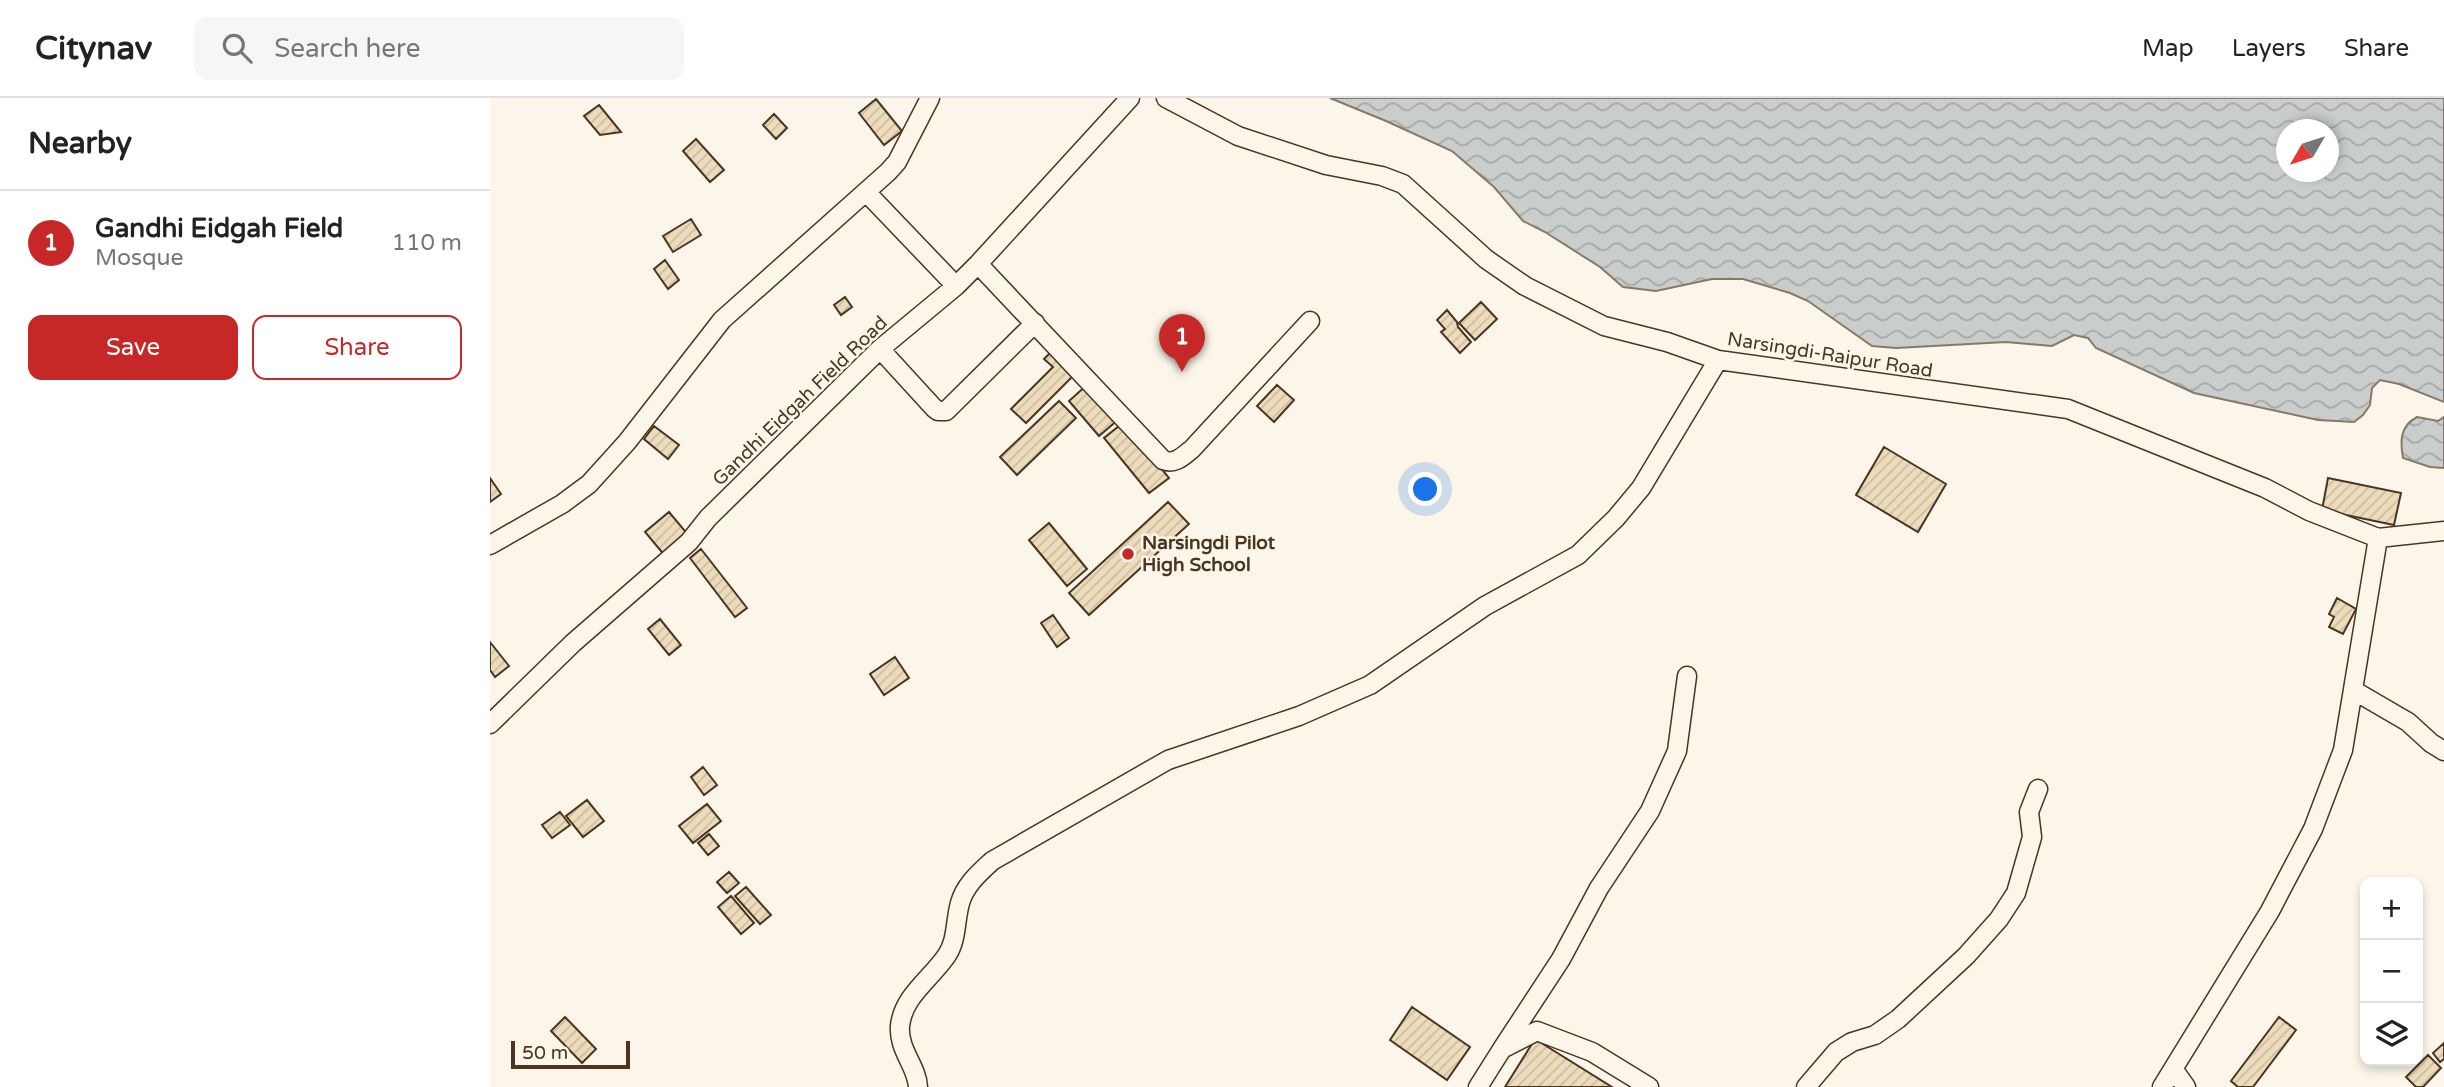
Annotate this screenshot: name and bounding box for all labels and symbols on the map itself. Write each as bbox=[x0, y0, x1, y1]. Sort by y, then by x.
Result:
north arrow bbox=[2276, 119, 2339, 182]
street label: Gandhi Eidgah Field Road bbox=[708, 312, 892, 490]
pin: 1 bbox=[1159, 314, 1205, 372]
street label: Narsingdi-Raipur Road bbox=[1726, 328, 1934, 382]
your location bbox=[1408, 472, 1442, 506]
place label: Narsingdi Pilot High School bbox=[1142, 532, 1276, 577]
marker: Narsingdi Pilot High School bbox=[1120, 546, 1136, 562]
scale bar bbox=[511, 1038, 630, 1070]

